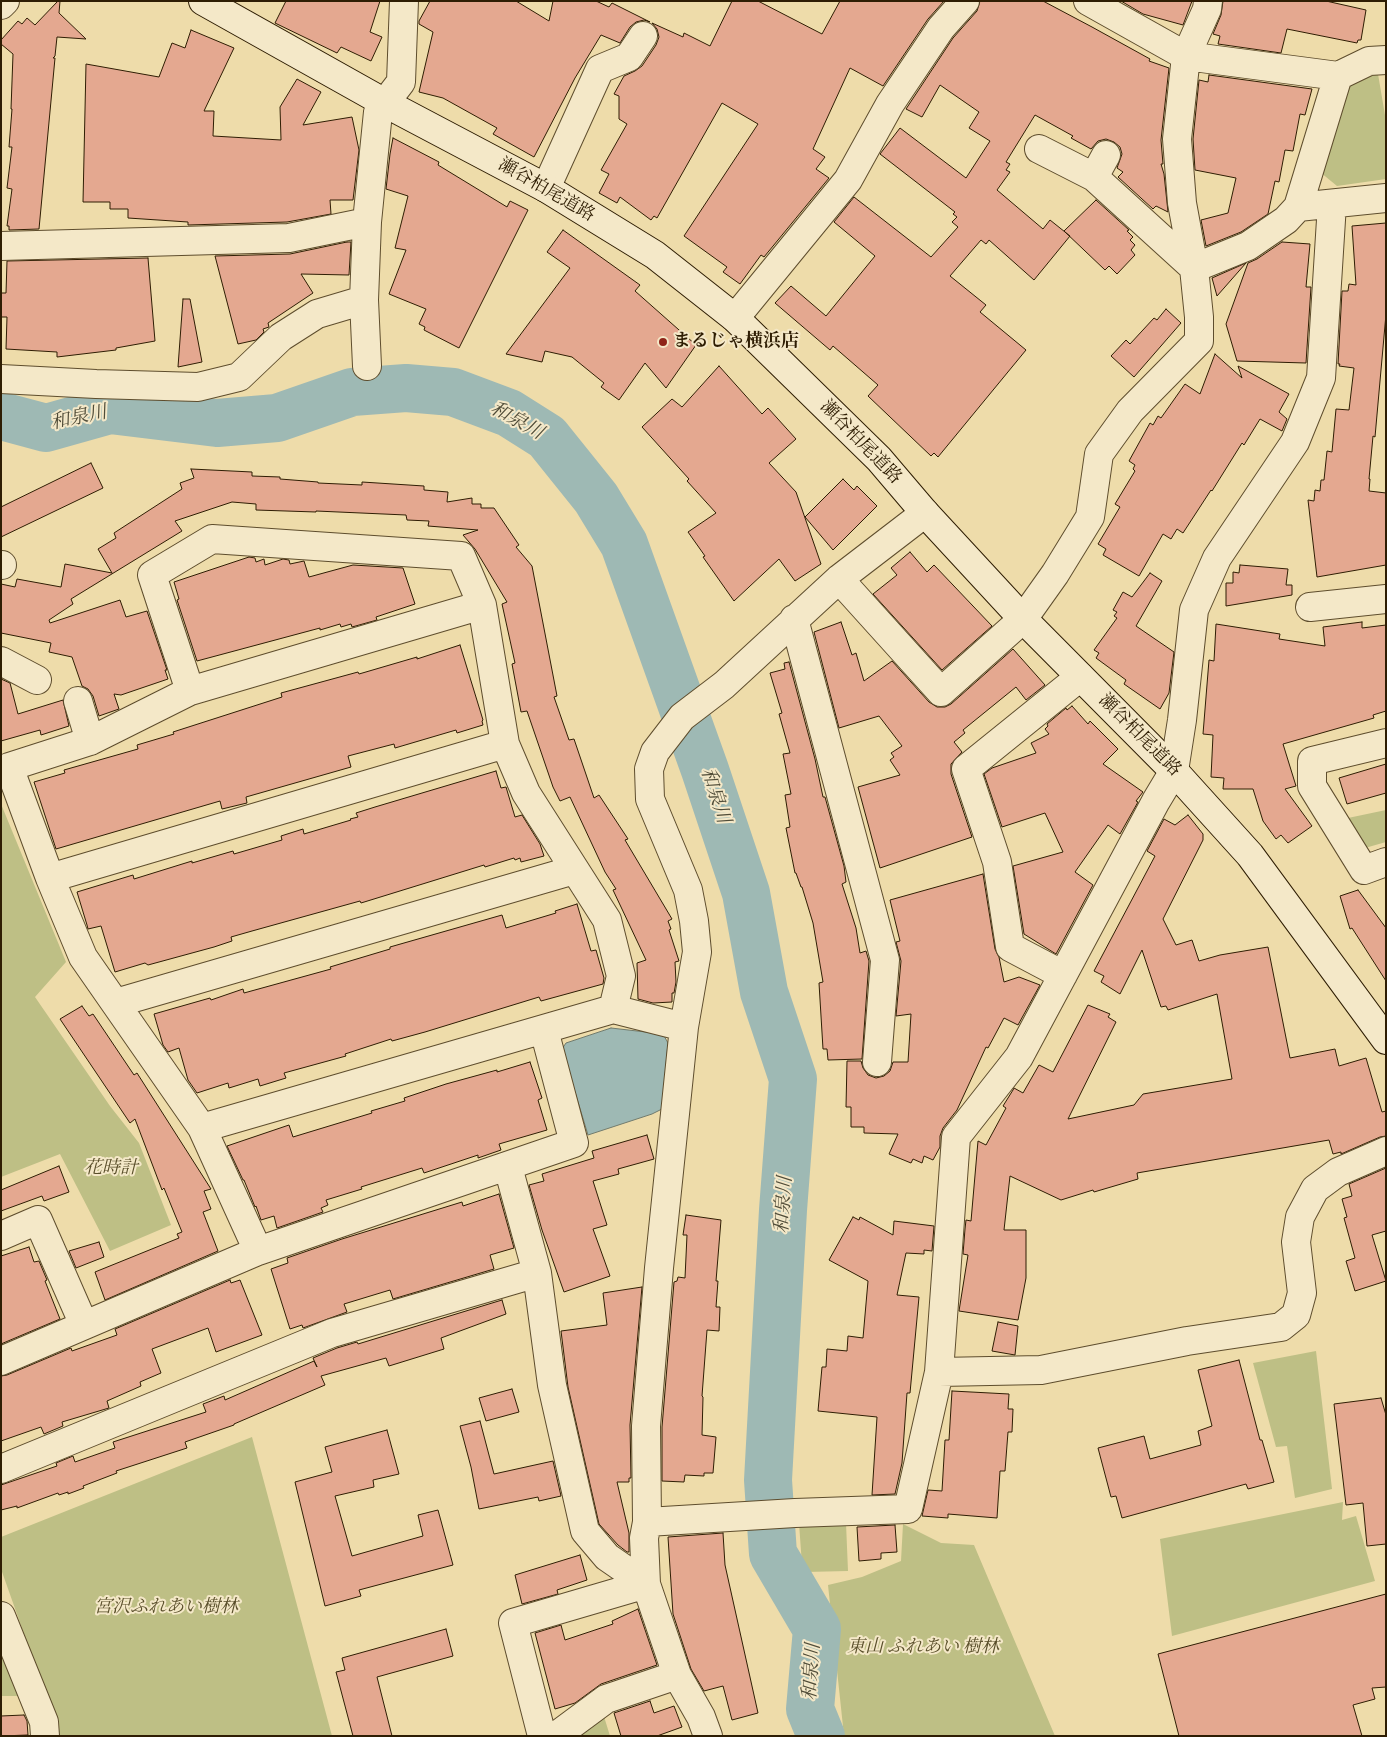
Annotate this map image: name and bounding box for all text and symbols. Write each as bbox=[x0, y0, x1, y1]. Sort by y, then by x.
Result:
street label: 瀬谷柏尾道路 bbox=[494, 155, 598, 227]
place label: まるじゃ横浜店 bbox=[673, 331, 799, 353]
marker: まるじゃ横浜店 bbox=[657, 336, 669, 348]
street label: 瀬谷柏尾道路 bbox=[815, 397, 905, 489]
water label: 和泉川 bbox=[486, 398, 546, 446]
water label: 和泉川 bbox=[49, 402, 109, 436]
street label: 瀬谷柏尾道路 bbox=[1093, 690, 1185, 782]
water label: 和泉川 bbox=[694, 765, 734, 827]
park label: 花時計 bbox=[84, 1158, 138, 1180]
water label: 和泉川 bbox=[772, 1176, 798, 1234]
park label: 宮沢ふれあい樹林 bbox=[94, 1597, 238, 1619]
park label: 東山 ふれあい 樹林 bbox=[847, 1637, 999, 1659]
water label: 和泉川 bbox=[800, 1643, 826, 1701]

